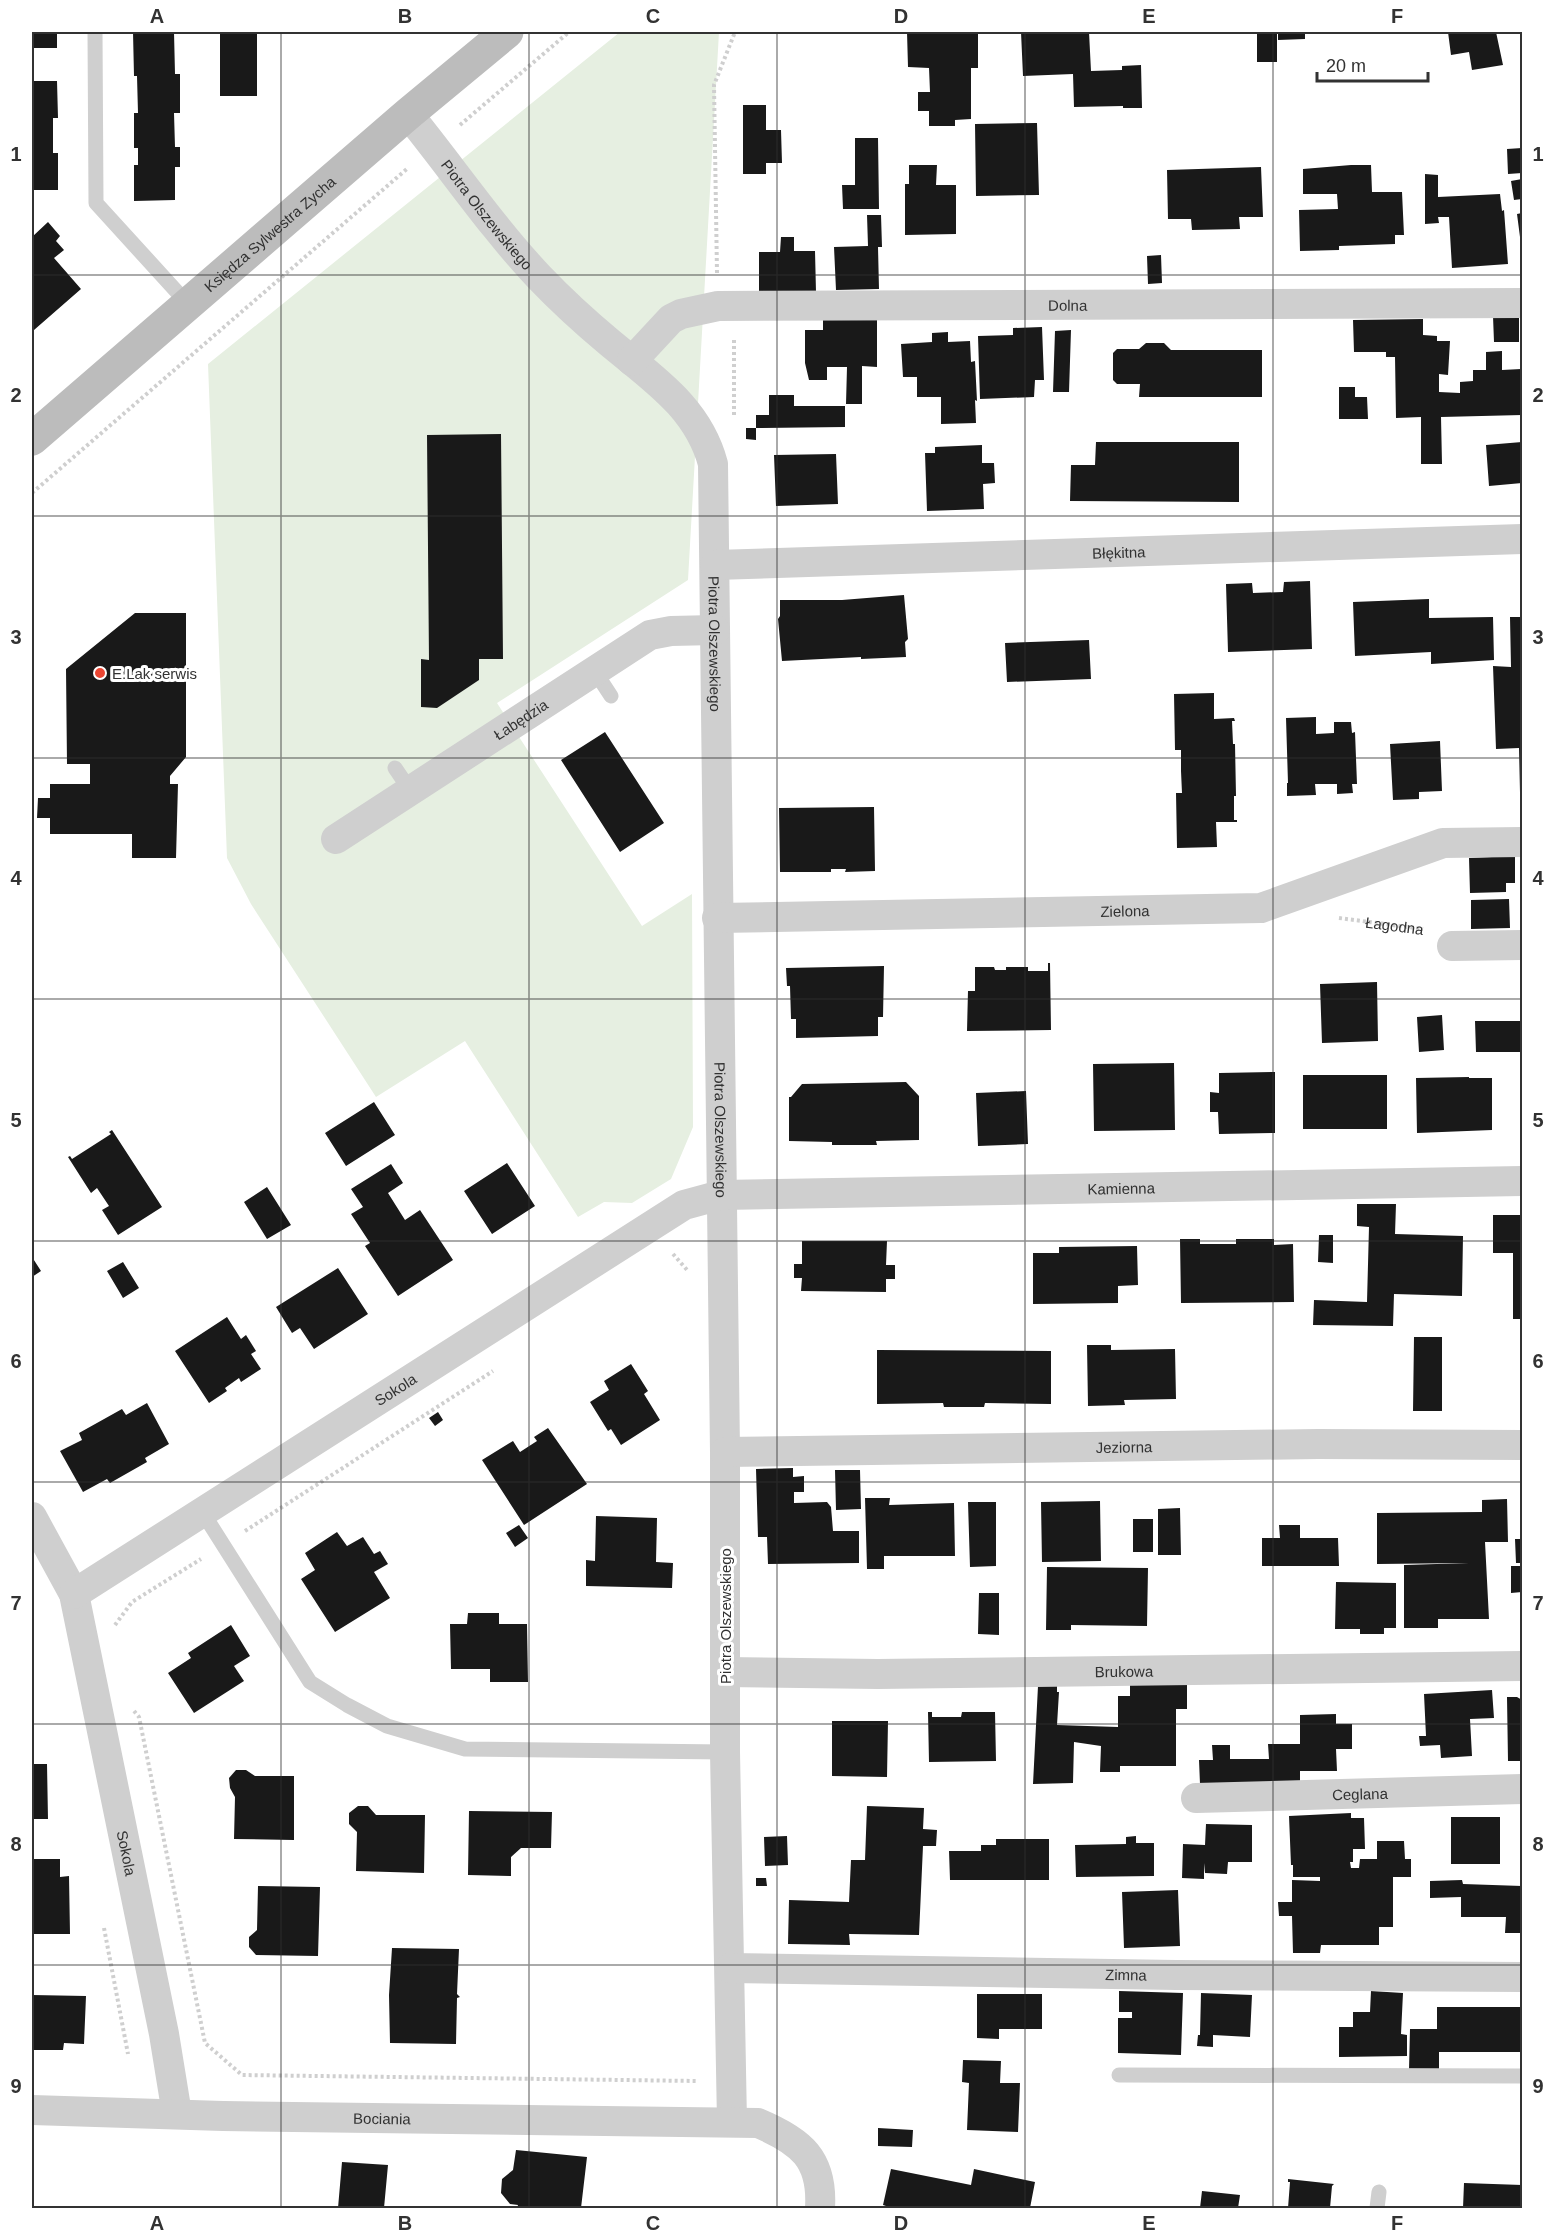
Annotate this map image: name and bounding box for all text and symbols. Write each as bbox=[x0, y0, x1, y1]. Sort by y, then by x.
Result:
text: A bbox=[150, 5, 164, 27]
text: B bbox=[398, 5, 412, 27]
text: C bbox=[646, 5, 660, 27]
text: D bbox=[894, 5, 908, 27]
text: E bbox=[1142, 5, 1156, 27]
text: F bbox=[1391, 5, 1403, 27]
scale bar bbox=[1317, 45, 1428, 83]
text: 20 m bbox=[1326, 56, 1366, 76]
text: 1 bbox=[10, 143, 22, 165]
text: 1 bbox=[1532, 143, 1544, 165]
street label: Piotra Olszewskiego bbox=[438, 156, 536, 273]
street label: Księdza Sylwestra Zycha bbox=[201, 172, 339, 295]
street label: Dolna bbox=[1048, 296, 1088, 313]
text: 2 bbox=[10, 384, 22, 406]
text: 2 bbox=[1532, 384, 1544, 406]
street label: Błękitna bbox=[1092, 543, 1146, 561]
street label: Piotra Olszewskiego bbox=[706, 576, 725, 712]
text: 3 bbox=[10, 626, 22, 648]
text: 3 bbox=[1532, 626, 1544, 648]
place label: E.Lak serwis bbox=[112, 665, 197, 682]
marker: E.Lak serwis bbox=[93, 666, 107, 680]
street label: Łabędzia bbox=[490, 695, 551, 743]
text: 4 bbox=[10, 867, 22, 889]
text: 4 bbox=[1532, 867, 1544, 889]
street label: Zielona bbox=[1100, 902, 1150, 919]
street label: Łagodna bbox=[1364, 913, 1425, 938]
street label: Piotra Olszewskiego bbox=[712, 1062, 730, 1198]
text: 5 bbox=[10, 1109, 22, 1131]
text: 5 bbox=[1532, 1109, 1544, 1131]
street label: Kamienna bbox=[1087, 1179, 1156, 1197]
text: 6 bbox=[10, 1350, 22, 1372]
text: 6 bbox=[1532, 1350, 1544, 1372]
street label: Sokola bbox=[371, 1369, 420, 1409]
street label: Jeziorna bbox=[1095, 1438, 1153, 1455]
street label: Piotra Olszewskiego bbox=[717, 1548, 734, 1684]
text: 7 bbox=[10, 1592, 22, 1614]
text: 7 bbox=[1532, 1592, 1544, 1614]
street label: Brukowa bbox=[1095, 1662, 1154, 1680]
street label: Ceglana bbox=[1332, 1784, 1389, 1803]
street label: Sokola bbox=[114, 1829, 140, 1878]
text: 8 bbox=[10, 1833, 22, 1855]
text: 8 bbox=[1532, 1833, 1544, 1855]
street label: Zimna bbox=[1105, 1965, 1148, 1983]
text: 9 bbox=[10, 2075, 22, 2097]
text: 9 bbox=[1532, 2075, 1544, 2097]
street label: Bociania bbox=[353, 2109, 411, 2127]
text: A bbox=[150, 2212, 164, 2234]
text: B bbox=[398, 2212, 412, 2234]
text: C bbox=[646, 2212, 660, 2234]
text: D bbox=[894, 2212, 908, 2234]
text: E bbox=[1142, 2212, 1156, 2234]
text: F bbox=[1391, 2212, 1403, 2234]

